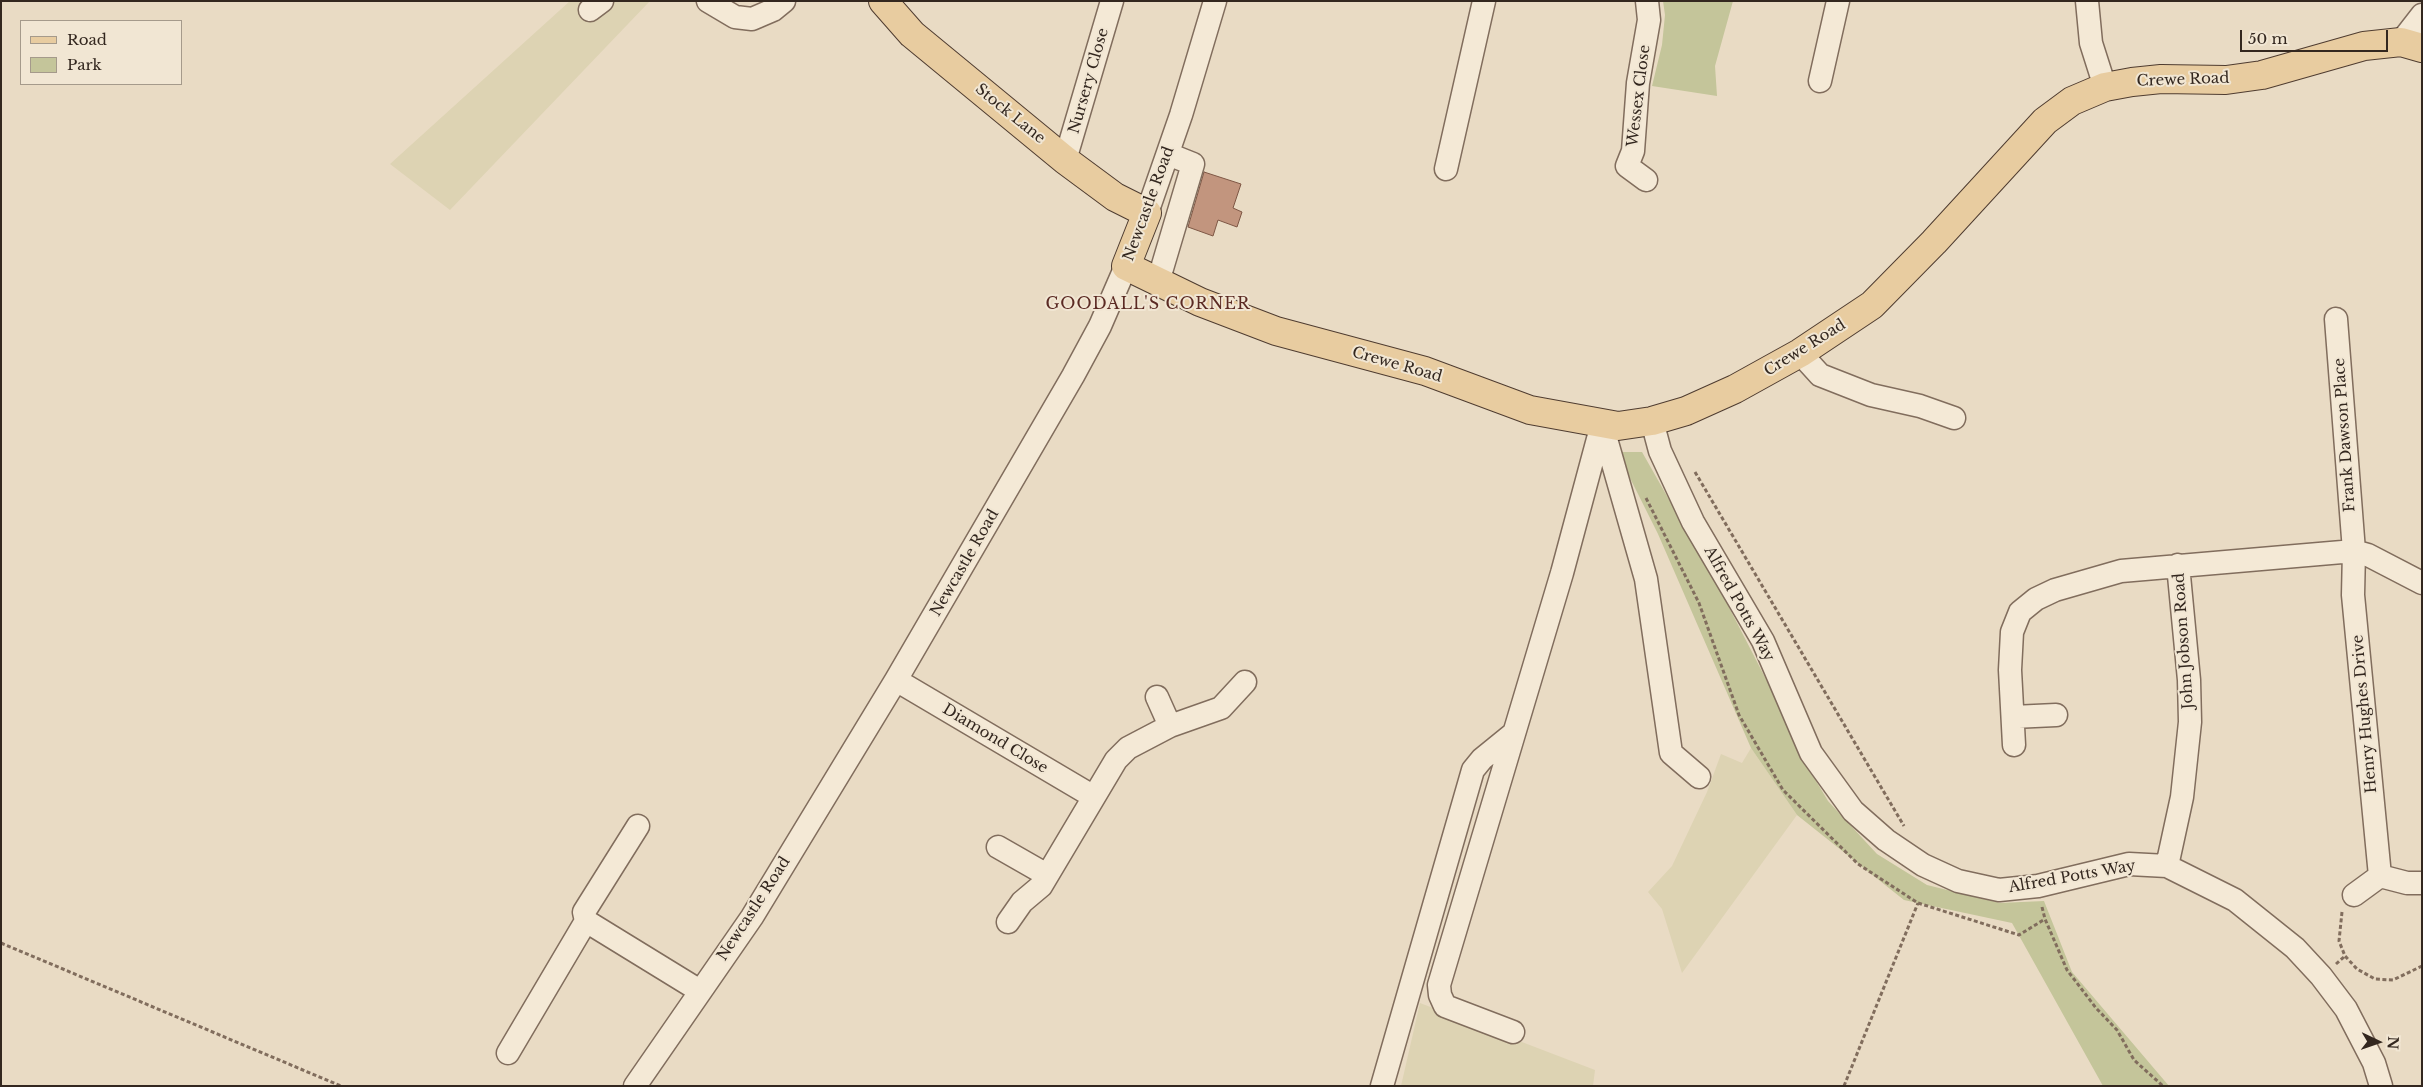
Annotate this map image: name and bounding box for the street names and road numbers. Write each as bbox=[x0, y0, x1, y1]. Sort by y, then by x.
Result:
street label: Nursery Close bbox=[1065, 26, 1113, 136]
street label: Wessex Close bbox=[1624, 44, 1654, 148]
street label: Crewe Road bbox=[2136, 69, 2230, 91]
street label: Stock Lane bbox=[971, 80, 1049, 148]
street label: Newcastle Road bbox=[1120, 144, 1178, 264]
street label: Crewe Road bbox=[1761, 316, 1849, 380]
street label: Crewe Road bbox=[1350, 344, 1444, 386]
street label: Frank Dawson Place bbox=[2331, 357, 2359, 513]
street label: Newcastle Road bbox=[927, 506, 1003, 620]
street label: Alfred Potts Way bbox=[1700, 543, 1778, 665]
street label: John Jobson Road bbox=[2170, 572, 2198, 710]
street label: Henry Hughes Drive bbox=[2349, 634, 2381, 794]
street label: Diamond Close bbox=[939, 701, 1051, 777]
street label: Newcastle Road bbox=[714, 854, 794, 964]
street label: Alfred Potts Way bbox=[2007, 857, 2137, 897]

